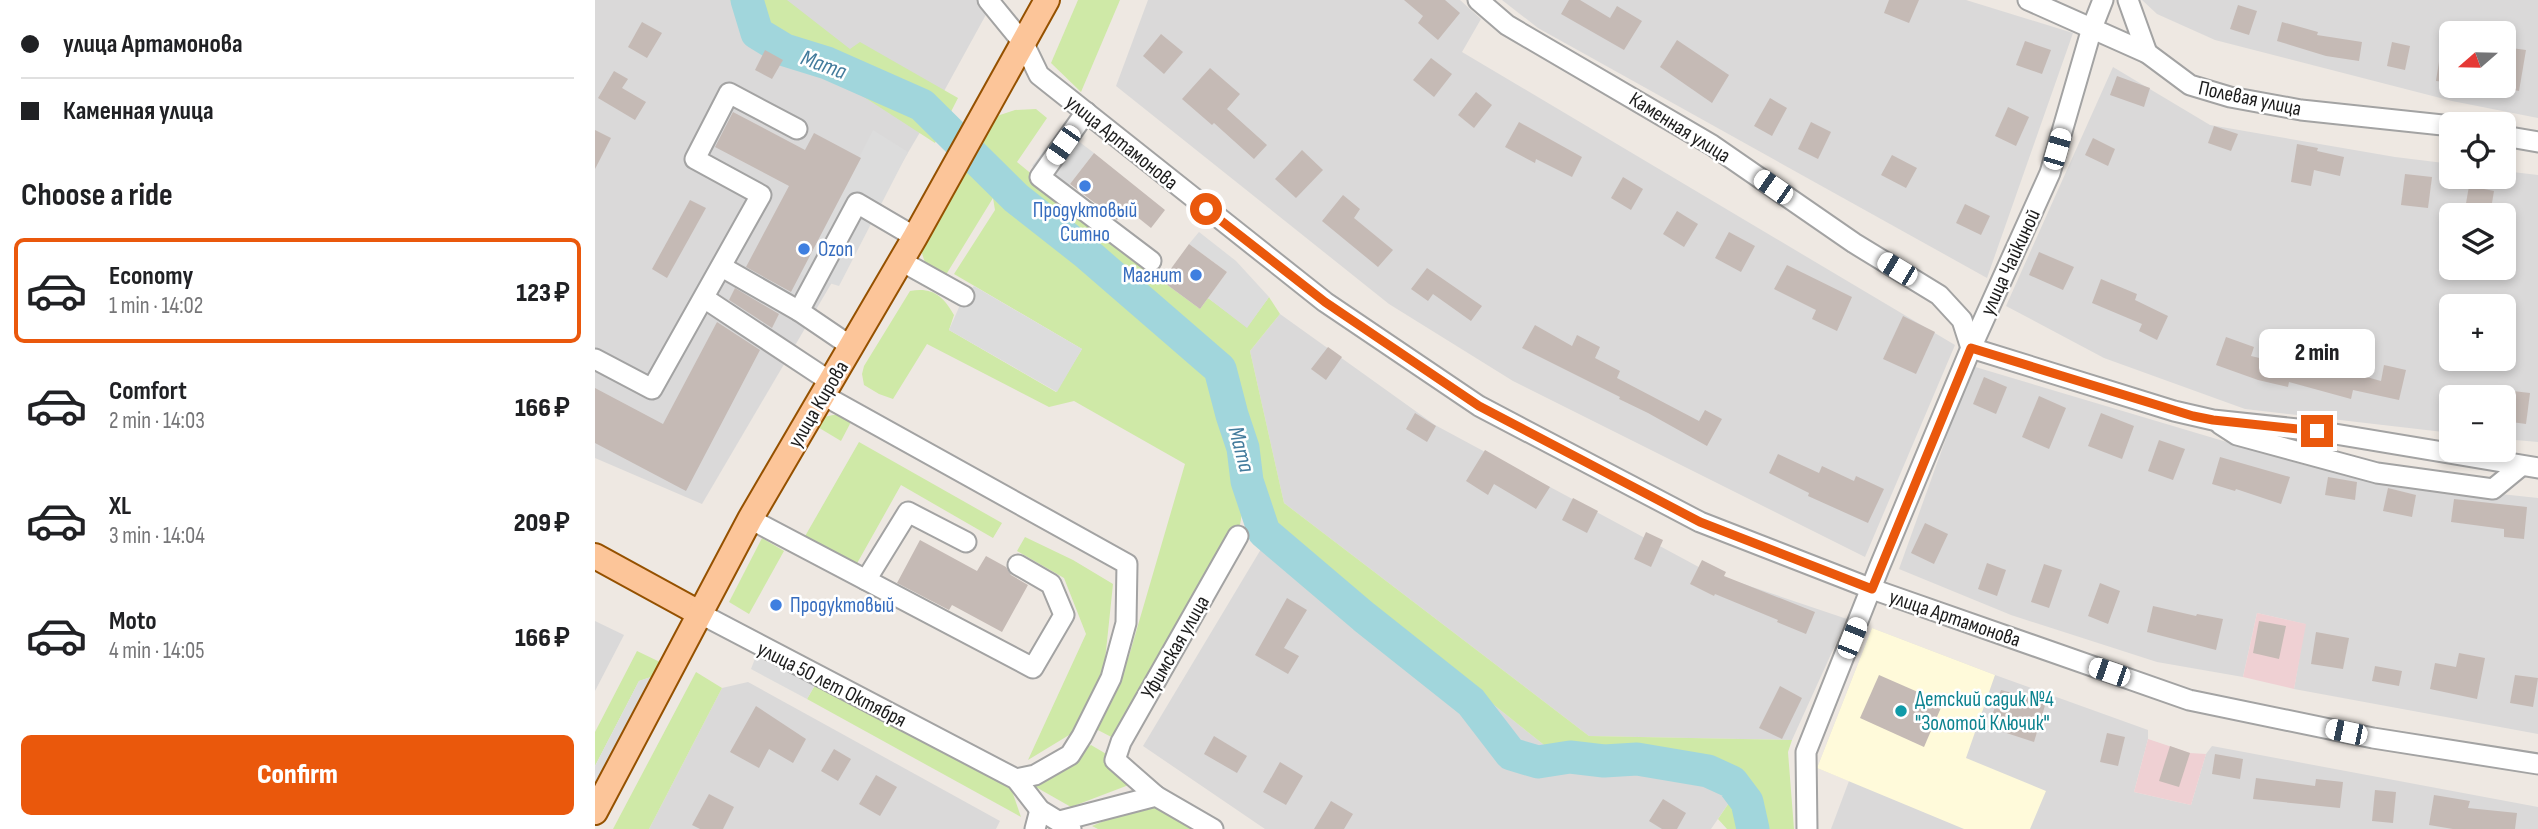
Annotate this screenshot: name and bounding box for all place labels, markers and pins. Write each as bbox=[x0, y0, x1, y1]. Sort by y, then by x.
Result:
marker: Продуктовый Ситно bbox=[1077, 178, 1093, 194]
place label: Продуктовый Ситно bbox=[1033, 198, 1137, 247]
place label: Ozon bbox=[818, 237, 853, 262]
marker: Ozon bbox=[796, 241, 812, 257]
place label: Магнит bbox=[1123, 263, 1182, 288]
marker: Магнит bbox=[1188, 267, 1204, 283]
place label: Продуктовый bbox=[790, 593, 894, 618]
marker: Продуктовый bbox=[768, 597, 784, 613]
place label: Детский садик №4 "Золотой Ключик" bbox=[1915, 687, 2054, 736]
marker: Детский садик №4 "Золотой Ключик" bbox=[1893, 703, 1909, 719]

